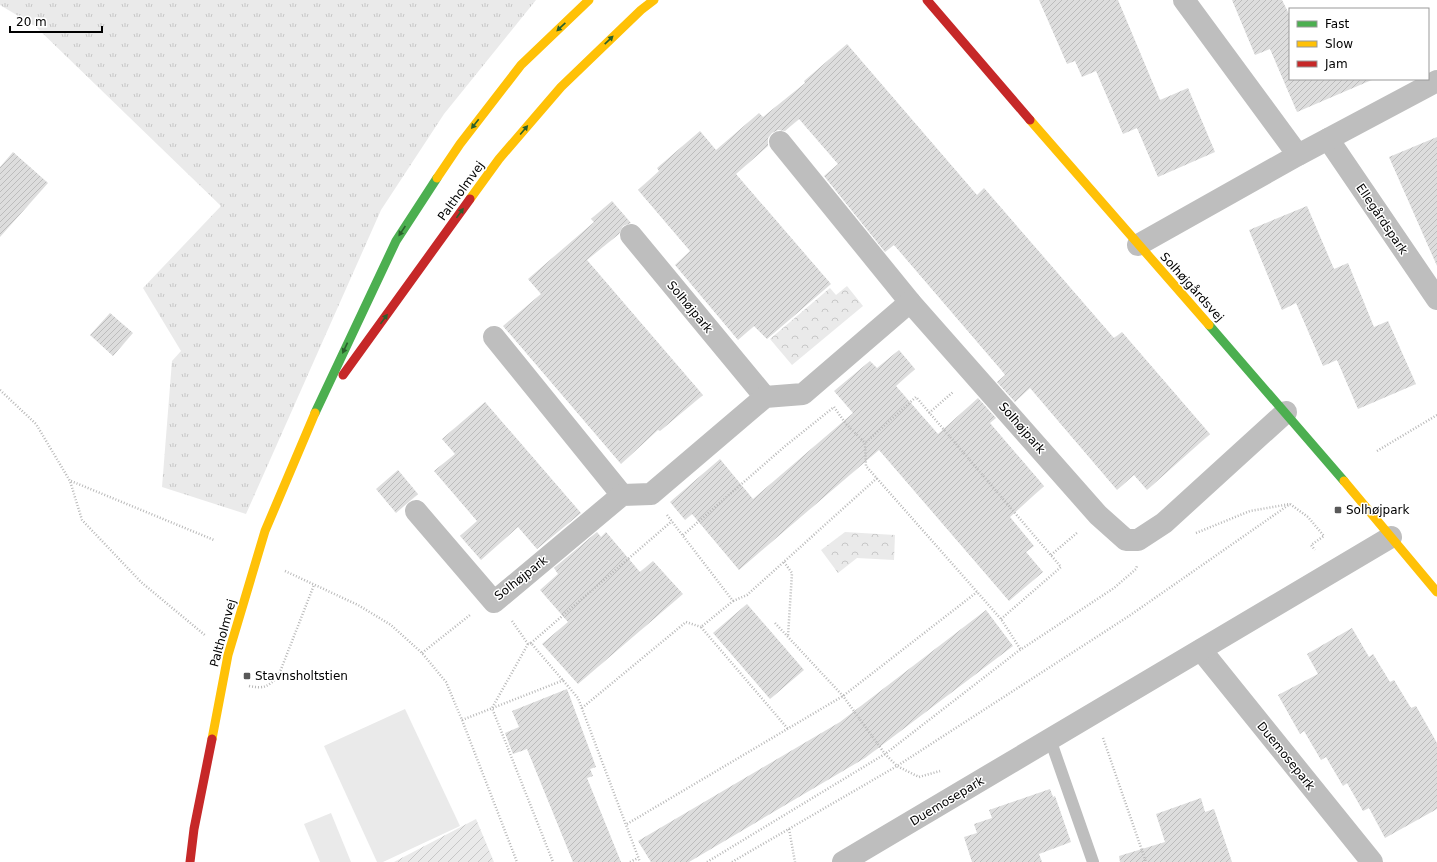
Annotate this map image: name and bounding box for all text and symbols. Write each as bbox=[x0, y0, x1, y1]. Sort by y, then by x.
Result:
scale bar bbox=[10, 8, 102, 34]
legend bbox=[1289, 8, 1429, 80]
text: 20 m bbox=[16, 15, 47, 29]
text: Fast bbox=[1325, 17, 1349, 31]
one-way arrow bbox=[556, 22, 566, 32]
one-way arrow bbox=[604, 36, 614, 45]
text: Slow bbox=[1325, 37, 1353, 51]
text: Jam bbox=[1324, 57, 1348, 71]
one-way arrow bbox=[471, 119, 479, 129]
one-way arrow bbox=[520, 124, 529, 135]
street label: Paltholmvej bbox=[435, 159, 487, 223]
street label: Ellegårdspark bbox=[1353, 181, 1411, 257]
one-way arrow bbox=[456, 208, 464, 219]
one-way arrow bbox=[398, 226, 406, 236]
street label: Solhøjgårdsvej bbox=[1157, 250, 1227, 324]
street label: Solhøjpark bbox=[664, 278, 716, 336]
one-way arrow bbox=[380, 314, 388, 324]
one-way arrow bbox=[342, 342, 348, 354]
street label: Solhøjpark bbox=[996, 399, 1048, 457]
place label: Solhøjpark bbox=[1346, 503, 1409, 517]
marker: Solhøjpark bbox=[1333, 505, 1343, 515]
street label: Solhøjpark bbox=[492, 553, 550, 603]
street label: Paltholmvej bbox=[207, 597, 239, 669]
place label: Stavnsholtstien bbox=[255, 669, 348, 683]
marker: Stavnsholtstien bbox=[242, 671, 252, 681]
street label: Duemosepark bbox=[1254, 719, 1318, 793]
street label: Duemosepark bbox=[908, 773, 987, 829]

